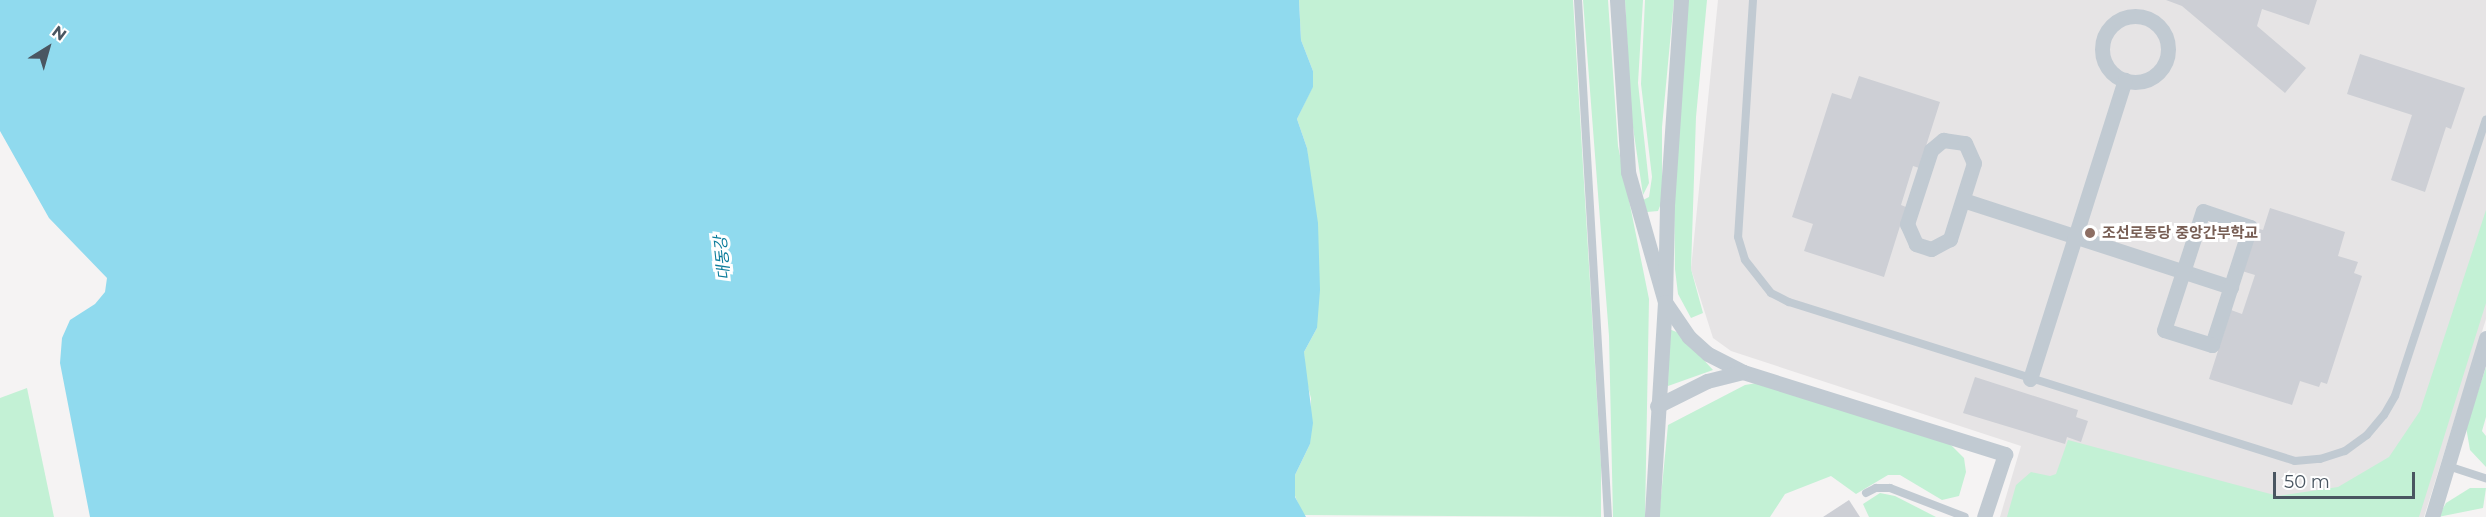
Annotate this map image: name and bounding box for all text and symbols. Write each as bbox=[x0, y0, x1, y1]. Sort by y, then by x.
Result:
north arrow bbox=[18, 18, 78, 78]
text: N bbox=[48, 22, 70, 45]
place label: 조선로동당 중앙간부학교 bbox=[2102, 224, 2258, 242]
marker: 조선로동당 중앙간부학교 bbox=[2083, 226, 2097, 240]
water label: 대동강 bbox=[711, 235, 735, 281]
scale bar bbox=[2276, 460, 2418, 498]
text: 50 m bbox=[2284, 471, 2330, 493]

